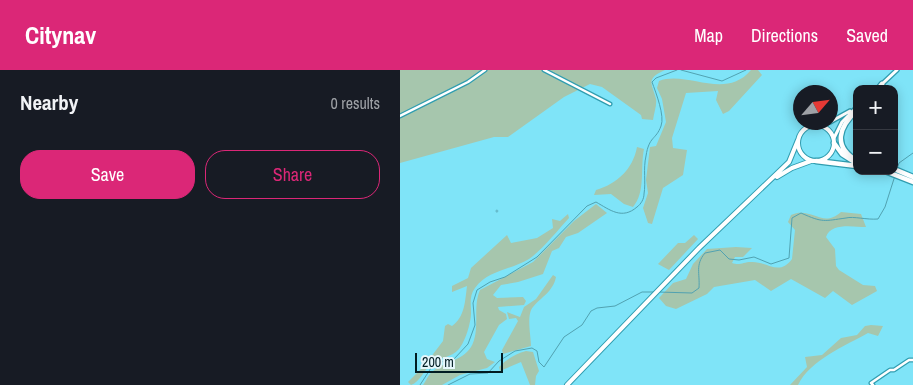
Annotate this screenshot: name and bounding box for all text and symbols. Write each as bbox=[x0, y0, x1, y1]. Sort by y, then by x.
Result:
text: Citynav bbox=[25, 19, 96, 51]
text: Map bbox=[694, 23, 723, 48]
text: Directions bbox=[751, 23, 818, 48]
text: Saved bbox=[846, 23, 888, 48]
north arrow bbox=[793, 85, 838, 130]
map controls bbox=[853, 85, 898, 175]
button: + bbox=[853, 85, 898, 130]
text: Nearby bbox=[20, 88, 78, 117]
text: 0 results bbox=[330, 92, 380, 114]
button: − bbox=[853, 130, 898, 175]
button: Save bbox=[20, 150, 195, 199]
button: Share bbox=[205, 150, 380, 199]
scale bar bbox=[415, 350, 502, 373]
text: 200 m bbox=[422, 353, 454, 371]

